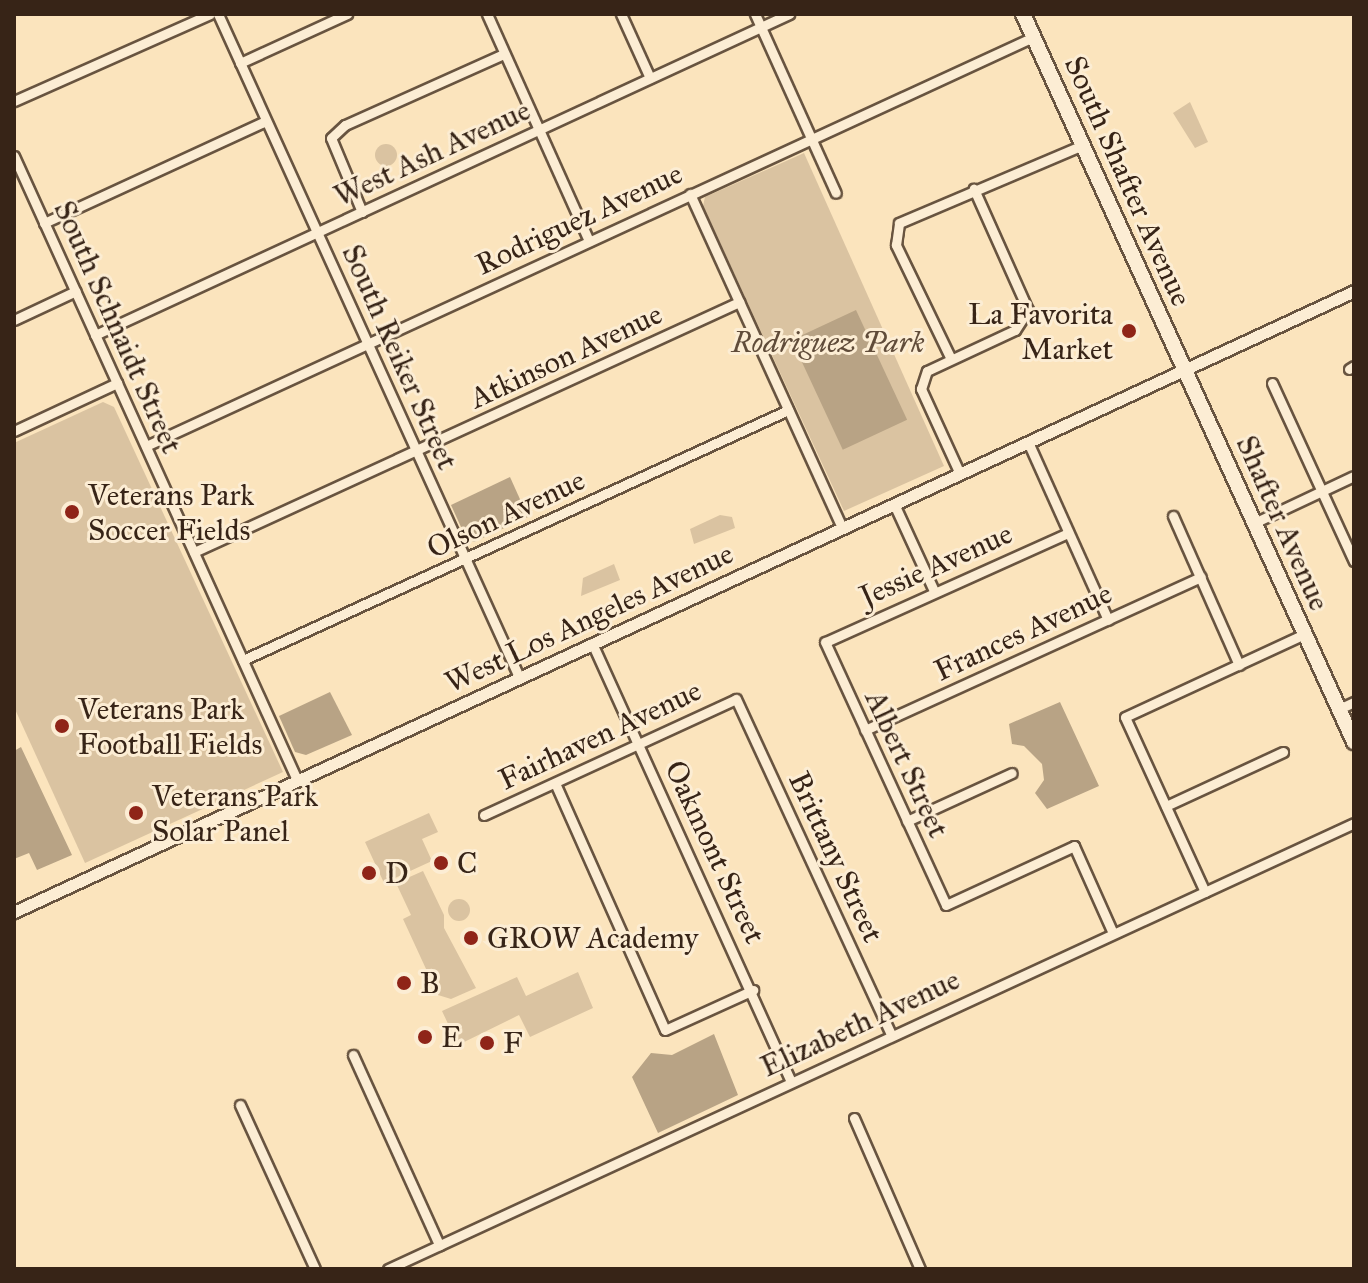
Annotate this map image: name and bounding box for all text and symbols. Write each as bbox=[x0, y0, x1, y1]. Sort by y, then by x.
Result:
street label: South Shafter Avenue bbox=[1057, 50, 1199, 312]
street label: West Ash Avenue bbox=[328, 92, 536, 214]
street label: Rodriguez Avenue bbox=[470, 155, 688, 283]
street label: South Schnaidt Street bbox=[46, 195, 190, 459]
street label: South Reiker Street bbox=[334, 239, 466, 475]
street label: Atkinson Avenue bbox=[464, 296, 668, 416]
place label: La Favorita Market bbox=[968, 296, 1113, 366]
marker: La Favorita Market bbox=[1120, 322, 1138, 340]
park label: Rodriguez Park bbox=[731, 324, 925, 360]
street label: Shafter Avenue bbox=[1228, 430, 1338, 616]
street label: Olson Avenue bbox=[421, 462, 591, 566]
place label: Veterans Park Soccer Fields bbox=[88, 477, 254, 548]
marker: Veterans Park Soccer Fields bbox=[63, 503, 81, 521]
street label: Jessie Avenue bbox=[854, 515, 1018, 615]
street label: West Los Angeles Avenue bbox=[439, 535, 739, 701]
street label: Frances Avenue bbox=[929, 575, 1117, 689]
street label: Fairhaven Avenue bbox=[493, 672, 707, 798]
street label: Albert Street bbox=[857, 685, 957, 843]
place label: Veterans Park Football Fields bbox=[78, 691, 262, 762]
marker: Veterans Park Football Fields bbox=[53, 717, 71, 735]
street label: Oakmont Street bbox=[657, 755, 773, 949]
street label: Brittany Street bbox=[781, 766, 891, 948]
place label: Veterans Park Solar Panel bbox=[152, 778, 318, 848]
marker: Veterans Park Solar Panel bbox=[127, 804, 145, 822]
place label: C bbox=[457, 845, 477, 881]
marker: C bbox=[432, 854, 450, 872]
place label: D bbox=[385, 855, 409, 891]
marker: D bbox=[360, 864, 378, 882]
place label: GROW Academy bbox=[487, 920, 698, 956]
marker: GROW Academy bbox=[462, 929, 480, 947]
street label: Elizabeth Avenue bbox=[755, 961, 965, 1085]
place label: B bbox=[420, 965, 440, 1001]
marker: B bbox=[395, 974, 413, 992]
place label: E bbox=[441, 1019, 462, 1055]
place label: F bbox=[503, 1025, 523, 1061]
marker: E bbox=[416, 1028, 434, 1046]
marker: F bbox=[478, 1034, 496, 1052]

